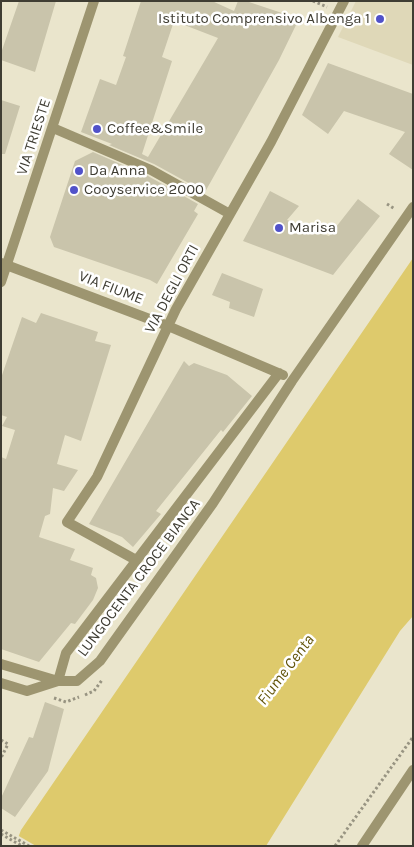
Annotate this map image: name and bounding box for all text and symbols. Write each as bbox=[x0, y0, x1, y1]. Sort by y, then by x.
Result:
place label: Istituto Comprensivo Albenga 1 bbox=[158, 10, 370, 28]
marker: Istituto Comprensivo Albenga 1 bbox=[374, 13, 386, 25]
street label: VIA TRIESTE bbox=[13, 97, 55, 177]
place label: Coffee&Smile bbox=[107, 120, 203, 138]
marker: Coffee&Smile bbox=[91, 123, 103, 135]
place label: Da Anna bbox=[89, 162, 146, 180]
marker: Da Anna bbox=[73, 165, 85, 177]
place label: Cooyservice 2000 bbox=[84, 181, 204, 199]
marker: Cooyservice 2000 bbox=[68, 184, 80, 196]
place label: Marisa bbox=[289, 219, 336, 237]
marker: Marisa bbox=[273, 222, 285, 234]
street label: VIA DEGLI ORTI bbox=[141, 241, 203, 337]
street label: VIA FIUME bbox=[76, 267, 146, 309]
street label: LUNGOCENTA CROCE BIANCA bbox=[74, 496, 204, 660]
water label: Fiume Centa bbox=[253, 631, 319, 709]

